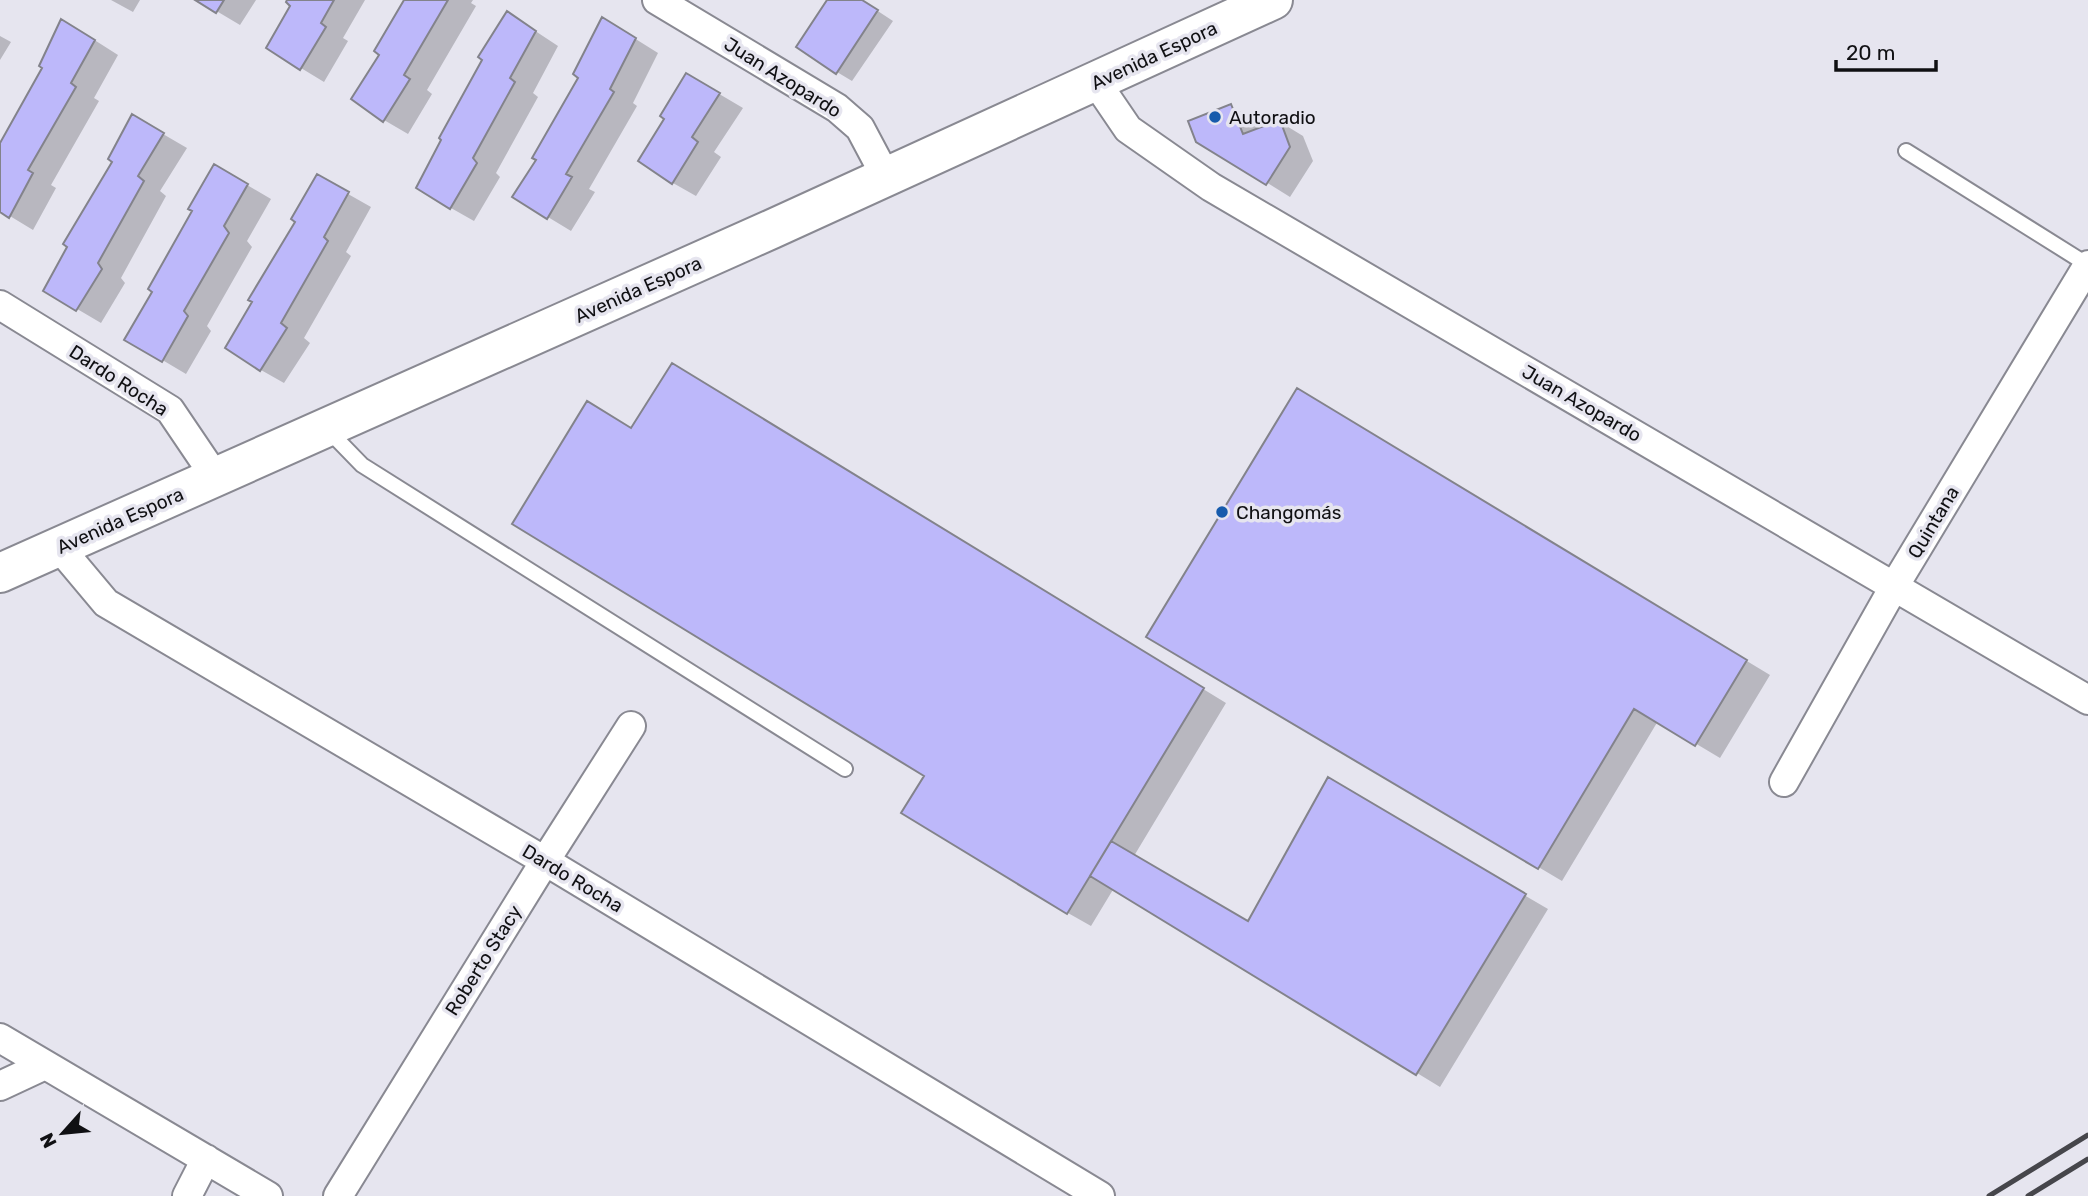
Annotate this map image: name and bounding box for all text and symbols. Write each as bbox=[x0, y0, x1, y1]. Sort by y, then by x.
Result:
street label: Avenida Espora bbox=[1087, 16, 1221, 95]
scale bar bbox=[1836, 28, 1936, 72]
street label: Juan Azopardo bbox=[720, 32, 846, 123]
text: 20 m bbox=[1846, 40, 1895, 65]
place label: Autoradio bbox=[1229, 106, 1316, 129]
marker: Autoradio bbox=[1207, 109, 1223, 125]
street label: Avenida Espora bbox=[571, 251, 705, 328]
street label: Dardo Rocha bbox=[65, 340, 172, 421]
street label: Juan Azopardo bbox=[1518, 360, 1645, 447]
street label: Avenida Espora bbox=[53, 482, 187, 559]
street label: Quintana bbox=[1903, 482, 1964, 563]
place label: Changomás bbox=[1236, 501, 1342, 524]
marker: Changomás bbox=[1214, 504, 1230, 520]
street label: Dardo Rocha bbox=[518, 839, 627, 917]
street label: Roberto Stacy bbox=[440, 901, 527, 1020]
north arrow bbox=[28, 1098, 98, 1168]
text: N bbox=[35, 1129, 62, 1152]

